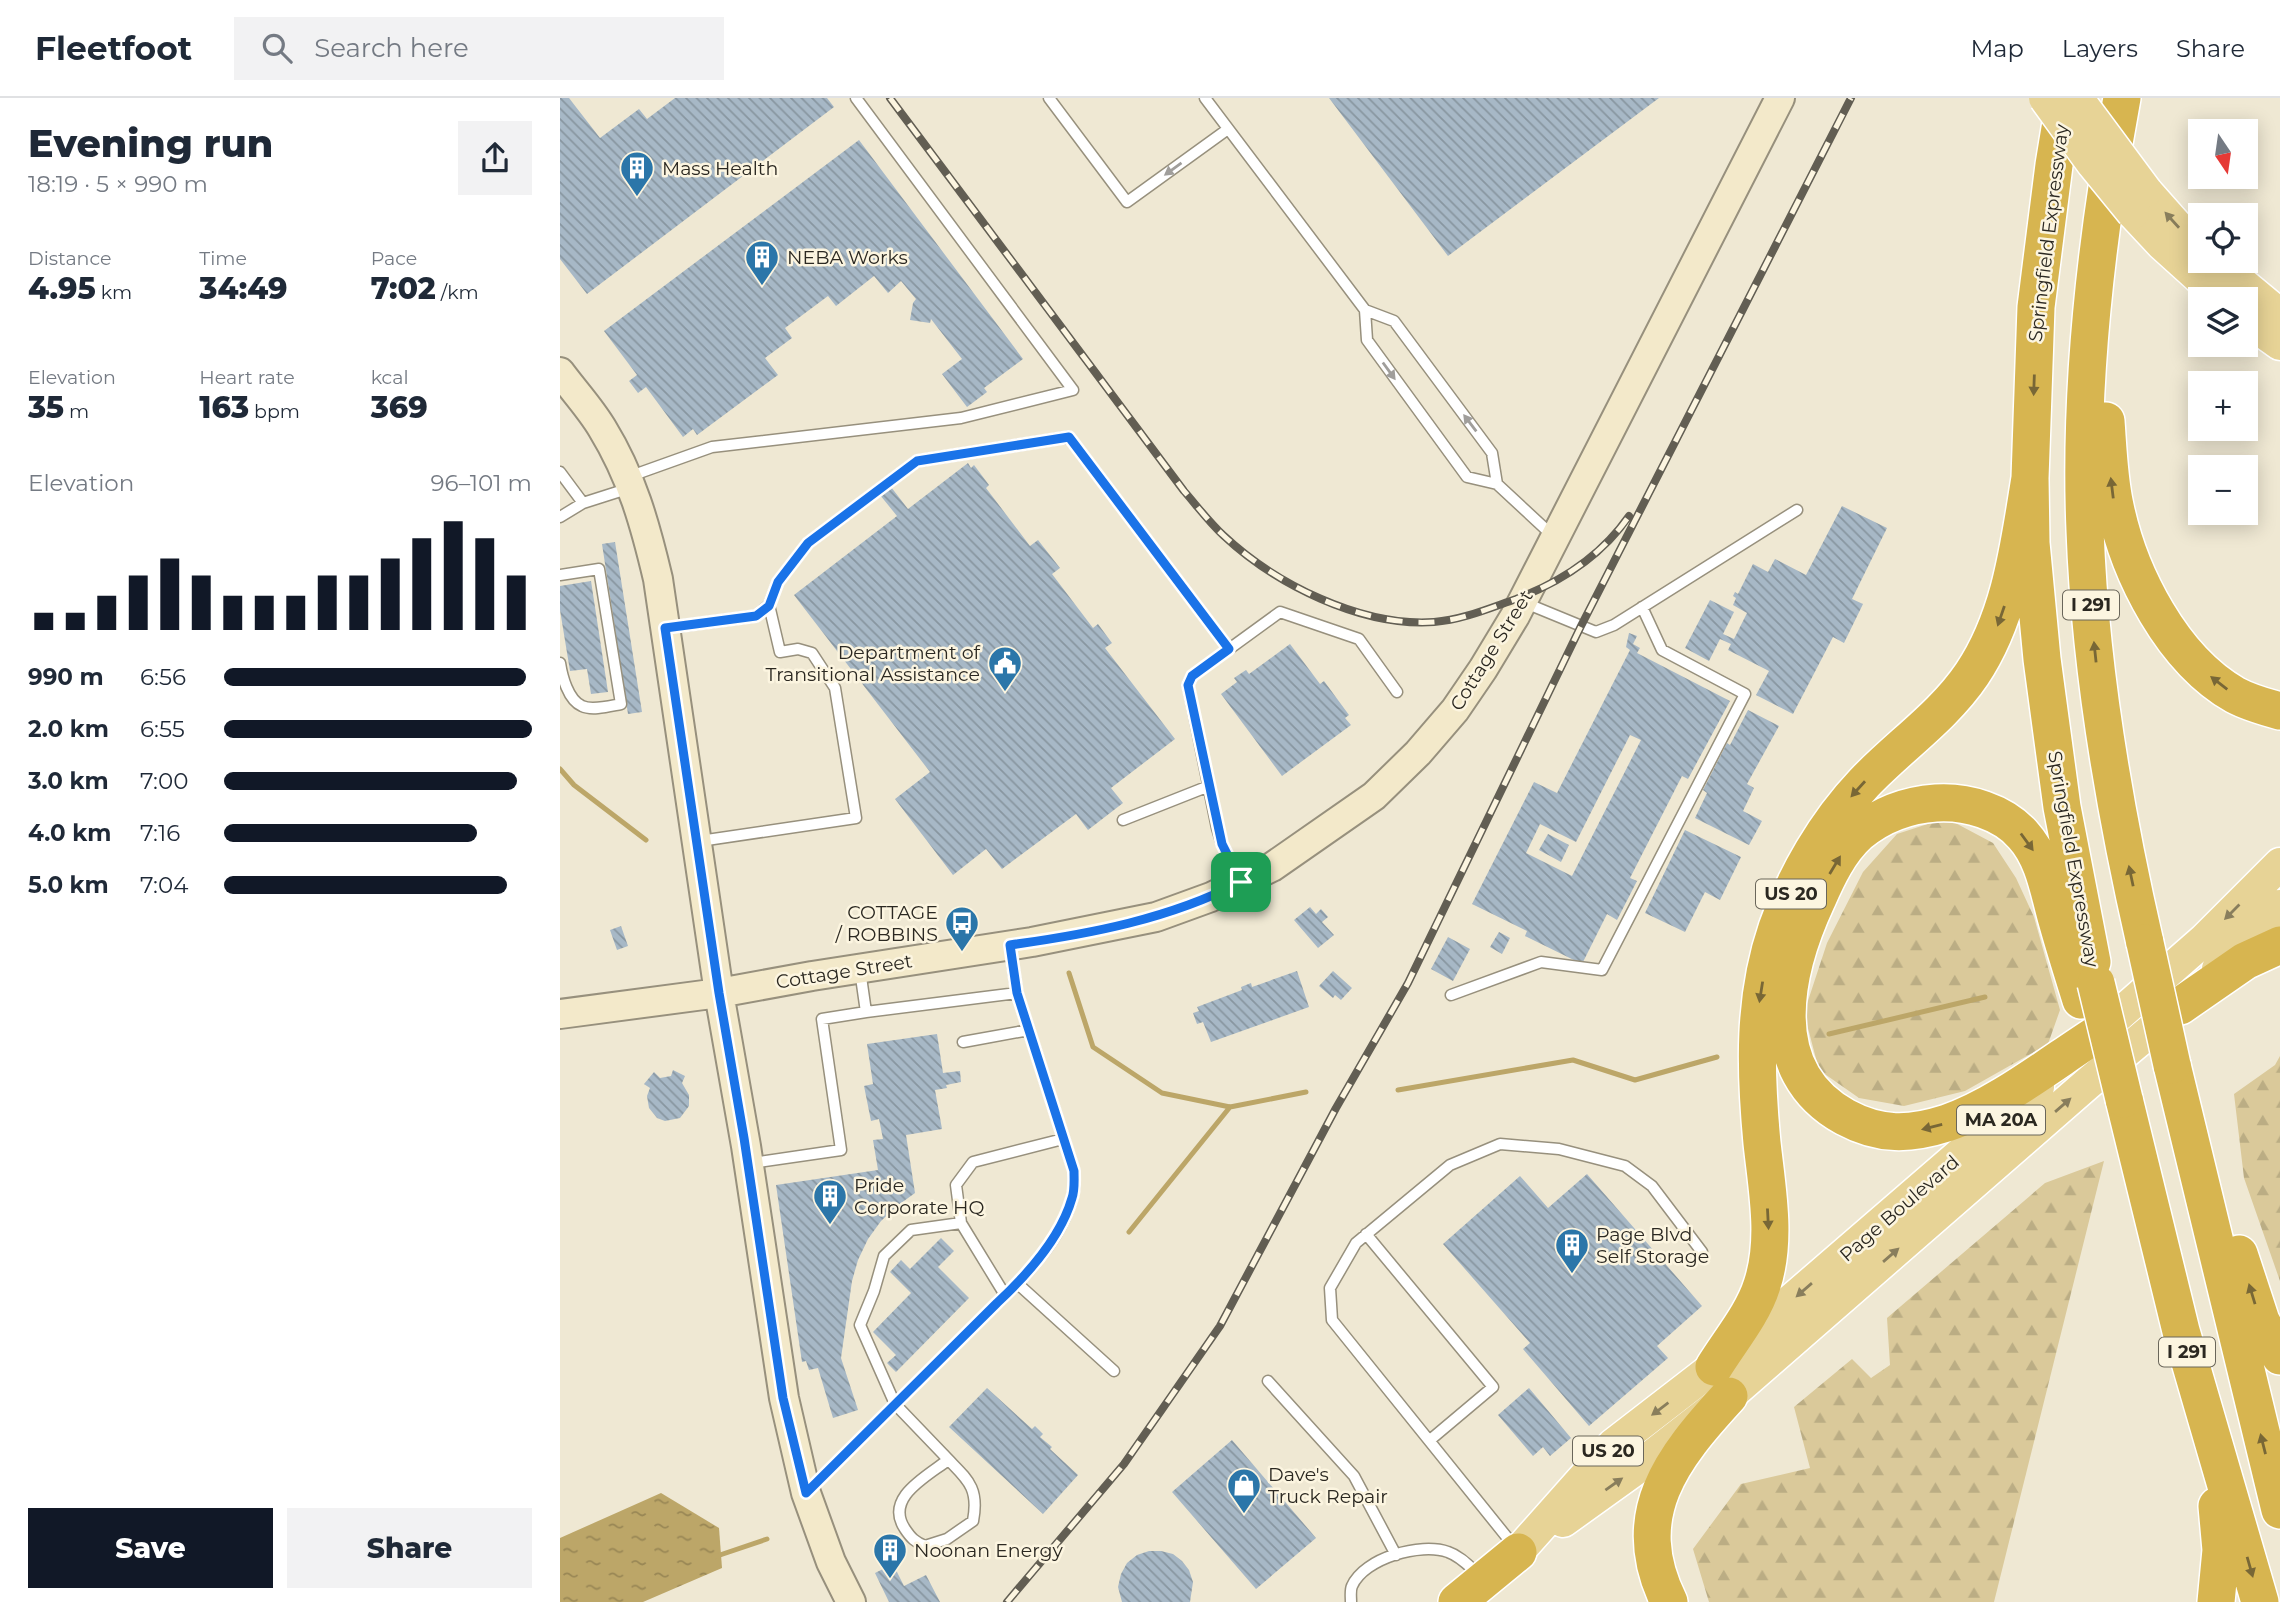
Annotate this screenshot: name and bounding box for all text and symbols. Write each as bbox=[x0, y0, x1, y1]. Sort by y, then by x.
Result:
search box bbox=[234, 17, 724, 80]
text: Fleetfoot bbox=[35, 28, 192, 68]
icon: search bbox=[258, 29, 296, 67]
text: Search here bbox=[314, 32, 469, 64]
text: Map bbox=[1970, 34, 2024, 63]
text: Layers bbox=[2062, 34, 2138, 63]
text: Share bbox=[2176, 34, 2245, 63]
north arrow bbox=[2188, 119, 2258, 189]
map controls bbox=[2188, 119, 2258, 525]
text: Evening run bbox=[28, 120, 273, 167]
button: share bbox=[458, 121, 532, 195]
street label: Springfield Expressway bbox=[2024, 122, 2073, 343]
building icon: Mass Health bbox=[618, 149, 656, 198]
place label: Mass Health bbox=[662, 157, 778, 180]
one-way arrow bbox=[1164, 161, 1182, 175]
text: 18:19 · 5 × 990 m bbox=[28, 170, 208, 198]
button: locate bbox=[2188, 203, 2258, 273]
one-way arrow bbox=[2164, 211, 2180, 229]
building icon: NEBA Works bbox=[743, 238, 781, 287]
place label: NEBA Works bbox=[787, 246, 908, 269]
text: Distance bbox=[28, 247, 111, 270]
text: Time bbox=[199, 247, 247, 270]
text: Pace bbox=[371, 247, 417, 270]
text: 4.95 bbox=[28, 270, 96, 307]
text: 34:49 bbox=[199, 270, 288, 307]
text: 7:02 bbox=[371, 270, 436, 307]
text: km bbox=[96, 281, 132, 304]
text: /km bbox=[436, 281, 479, 304]
button: layers bbox=[2188, 287, 2258, 357]
one-way arrow bbox=[1382, 362, 1396, 380]
text: Elevation bbox=[28, 366, 116, 389]
text: Heart rate bbox=[199, 366, 295, 389]
text: kcal bbox=[371, 366, 409, 389]
button: + bbox=[2188, 371, 2258, 441]
one-way arrow bbox=[2028, 374, 2039, 396]
text: 35 bbox=[28, 389, 64, 426]
text: 163 bbox=[199, 389, 249, 426]
text: 369 bbox=[371, 389, 428, 426]
text: m bbox=[64, 400, 89, 423]
text: bpm bbox=[249, 400, 300, 423]
one-way arrow bbox=[1463, 414, 1477, 432]
button: − bbox=[2188, 455, 2258, 525]
text: Elevation bbox=[28, 469, 134, 497]
text: 96–101 m bbox=[431, 469, 532, 497]
one-way arrow bbox=[2106, 477, 2117, 499]
street label: Cottage Street bbox=[1445, 585, 1538, 715]
road number: I 291 bbox=[2063, 590, 2119, 620]
one-way arrow bbox=[1995, 605, 2006, 626]
place label: Department of Transitional Assistance bbox=[766, 641, 982, 686]
one-way arrow bbox=[2090, 641, 2101, 663]
public building icon: Department of Transitional Assistance bbox=[986, 644, 1024, 693]
text: 990 m bbox=[28, 663, 104, 691]
text: 6:56 bbox=[140, 663, 186, 691]
one-way arrow bbox=[2210, 675, 2228, 690]
text: 2.0 km bbox=[28, 715, 109, 743]
text: 6:55 bbox=[140, 715, 185, 743]
street label: Springfield Expressway bbox=[2043, 749, 2104, 970]
text: 3.0 km bbox=[28, 767, 109, 795]
text: 7:00 bbox=[140, 767, 188, 795]
one-way arrow bbox=[1851, 781, 1866, 798]
text: 4.0 km bbox=[28, 819, 111, 847]
text: 7:16 bbox=[140, 819, 180, 847]
one-way arrow bbox=[2020, 833, 2034, 851]
pin bbox=[1211, 852, 1271, 912]
one-way arrow bbox=[1829, 855, 1841, 874]
icon: arrive bbox=[1222, 863, 1260, 901]
one-way arrow bbox=[2125, 865, 2136, 887]
text: 5.0 km bbox=[28, 871, 109, 899]
text: 7:04 bbox=[140, 871, 188, 899]
road number: US 20 bbox=[1756, 880, 1826, 908]
place label: COTTAGE / ROBBINS bbox=[834, 901, 938, 946]
bus stop icon: COTTAGE / ROBBINS bbox=[943, 904, 981, 953]
one-way arrow bbox=[2223, 904, 2240, 921]
street label: Cottage Street bbox=[774, 949, 914, 994]
one-way arrow bbox=[1755, 981, 1766, 1003]
one-way arrow bbox=[2054, 1098, 2071, 1113]
road number: MA 20A bbox=[1957, 1105, 2045, 1134]
one-way arrow bbox=[1921, 1122, 1943, 1133]
street label: Page Boulevard bbox=[1835, 1150, 1964, 1267]
place label: Pride Corporate HQ bbox=[854, 1174, 985, 1219]
building icon: Pride Corporate HQ bbox=[811, 1177, 849, 1226]
one-way arrow bbox=[1763, 1208, 1774, 1230]
place label: Page Blvd Self Storage bbox=[1596, 1223, 1709, 1268]
building icon: Page Blvd Self Storage bbox=[1553, 1226, 1591, 1275]
one-way arrow bbox=[1882, 1247, 1900, 1263]
one-way arrow bbox=[1795, 1282, 1813, 1298]
one-way arrow bbox=[2246, 1283, 2257, 1304]
road number: I 291 bbox=[2159, 1338, 2215, 1366]
one-way arrow bbox=[1651, 1402, 1669, 1416]
one-way arrow bbox=[2257, 1433, 2268, 1455]
road number: US 20 bbox=[1573, 1436, 1643, 1466]
place label: Dave's Truck Repair bbox=[1268, 1463, 1388, 1508]
shop icon: Dave's Truck Repair bbox=[1225, 1466, 1263, 1515]
one-way arrow bbox=[1605, 1477, 1623, 1491]
button: Save bbox=[28, 1508, 273, 1588]
button: Share bbox=[287, 1508, 532, 1588]
building icon: Noonan Energy bbox=[871, 1531, 909, 1580]
place label: Noonan Energy bbox=[914, 1539, 1063, 1562]
one-way arrow bbox=[2246, 1557, 2256, 1578]

